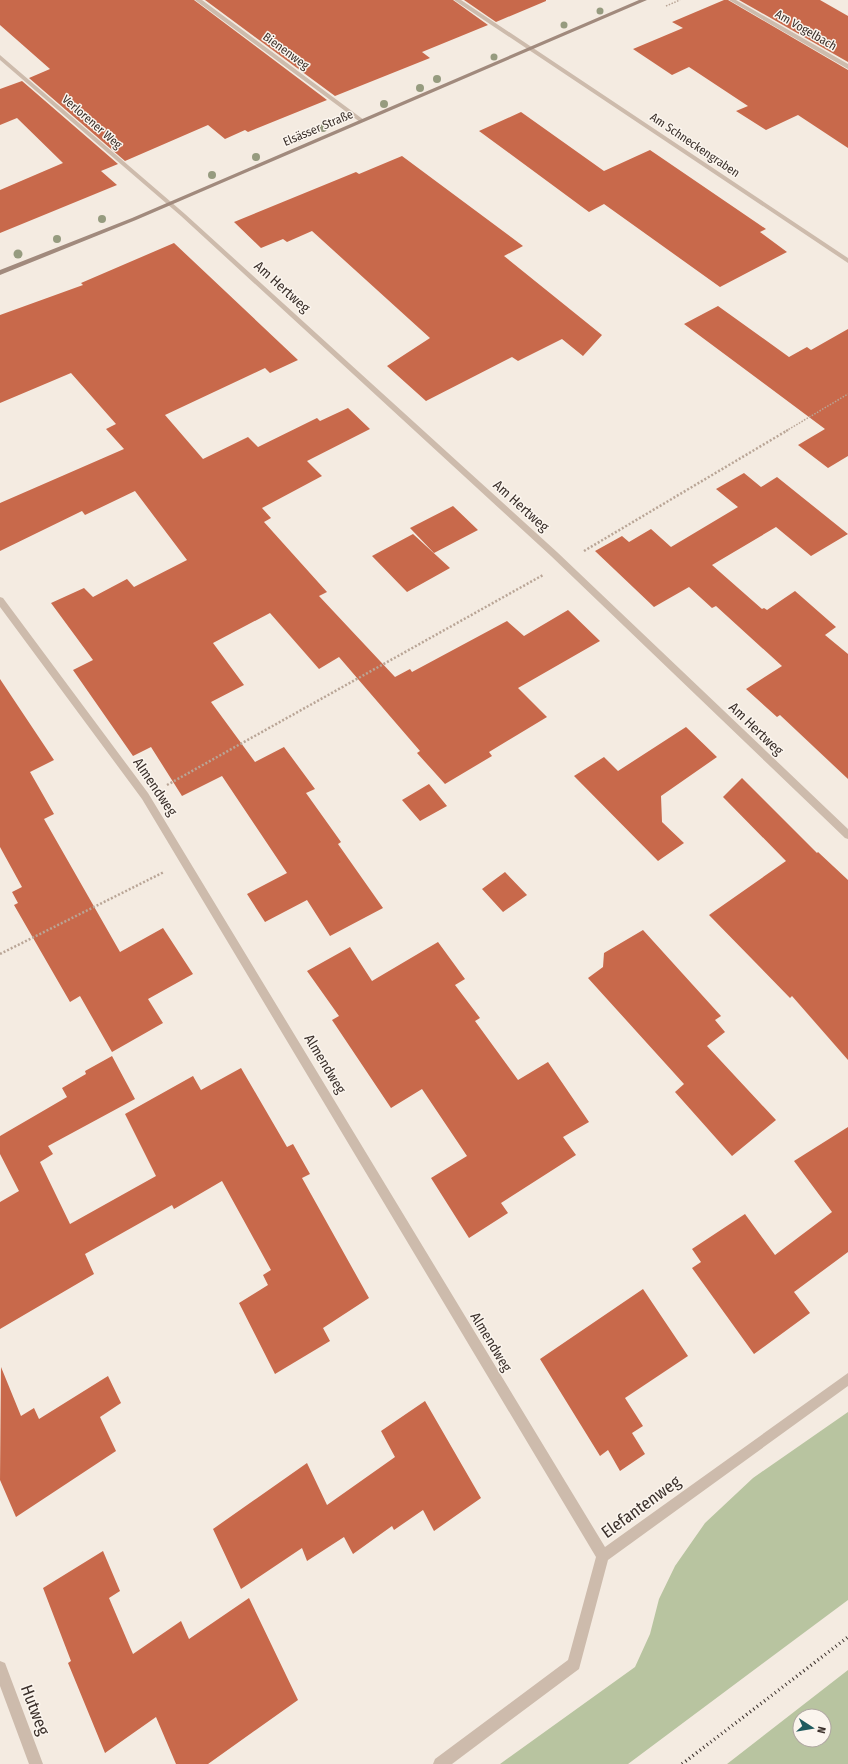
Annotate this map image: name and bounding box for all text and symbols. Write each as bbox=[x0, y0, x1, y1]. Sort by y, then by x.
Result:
street label: Am Vogelbach bbox=[773, 7, 839, 53]
street label: Bienenweg bbox=[260, 30, 312, 73]
street label: Verlorener Weg bbox=[59, 92, 125, 152]
street label: Elsässer Straße bbox=[281, 107, 355, 149]
street label: Am Schneckengraben bbox=[648, 110, 742, 180]
street label: Am Hertweg bbox=[251, 258, 314, 317]
street label: Am Hertweg bbox=[490, 477, 553, 536]
street label: Am Hertweg bbox=[725, 699, 787, 759]
street label: Almendweg bbox=[129, 755, 181, 820]
street label: Almendweg bbox=[301, 1031, 350, 1097]
street label: Almendweg bbox=[467, 1309, 516, 1375]
street label: Elefantenweg bbox=[597, 1471, 685, 1543]
street label: Hutweg bbox=[16, 1682, 54, 1738]
north arrow bbox=[792, 1708, 832, 1748]
text: N bbox=[814, 1725, 828, 1735]

